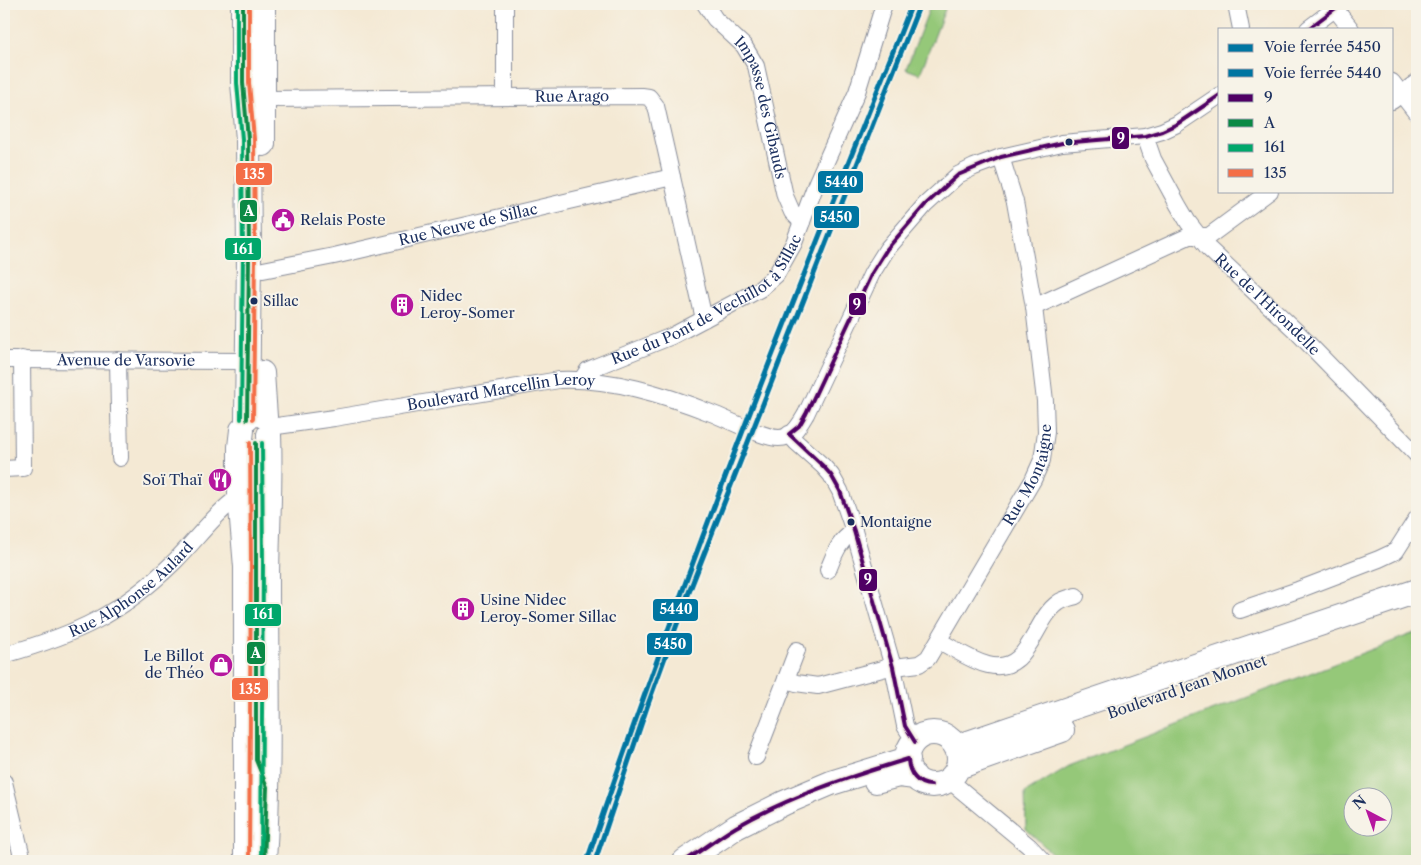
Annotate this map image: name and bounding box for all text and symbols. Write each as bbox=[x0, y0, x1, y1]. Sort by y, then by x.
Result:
legend bbox=[1218, 28, 1394, 192]
street label: Impasse des Gibauds bbox=[730, 32, 791, 181]
text: Voie ferrée 5450 bbox=[1263, 37, 1381, 56]
text: Voie ferrée 5440 bbox=[1263, 63, 1381, 82]
street label: Rue Arago bbox=[535, 86, 609, 106]
text: 9 bbox=[1264, 87, 1273, 106]
text: A bbox=[1263, 113, 1276, 132]
line badge: 9 bbox=[1111, 126, 1130, 150]
text: 9 bbox=[1117, 129, 1125, 147]
unlabelled marker bbox=[1064, 137, 1074, 147]
text: 161 bbox=[1264, 137, 1286, 156]
line badge: 135 bbox=[235, 162, 273, 186]
text: 135 bbox=[1264, 163, 1287, 182]
text: 135 bbox=[243, 165, 265, 183]
line badge: 5440 bbox=[817, 170, 864, 194]
text: 5440 bbox=[824, 173, 858, 191]
line badge: A bbox=[239, 199, 258, 223]
street label: Rue Neuve de Sillac bbox=[397, 199, 539, 250]
text: A bbox=[243, 202, 256, 220]
line badge: 5450 bbox=[813, 205, 860, 229]
public building icon: Relais Poste bbox=[270, 207, 296, 233]
text: 5450 bbox=[820, 208, 852, 226]
place label: Relais Poste bbox=[300, 210, 386, 229]
street label: Rue du Pont de Vechillot à Sillac bbox=[608, 232, 805, 369]
line badge: 161 bbox=[224, 237, 262, 261]
text: 161 bbox=[233, 240, 254, 258]
street label: Rue de l'Hirondelle bbox=[1211, 249, 1324, 359]
place label: Nidec Leroy-Somer bbox=[420, 286, 515, 322]
place label: Sillac bbox=[263, 292, 299, 310]
building icon: Nidec Leroy-Somer bbox=[389, 292, 415, 318]
line badge: 9 bbox=[848, 292, 867, 316]
text: 9 bbox=[853, 295, 861, 313]
marker: Sillac bbox=[249, 296, 259, 306]
street label: Avenue de Varsovie bbox=[56, 350, 195, 370]
street label: Boulevard Marcellin Leroy bbox=[406, 369, 597, 415]
street label: Rue Montaigne bbox=[998, 424, 1055, 529]
restaurant icon: Soï Thaï bbox=[207, 467, 233, 493]
place label: Soï Thaï bbox=[143, 470, 202, 489]
place label: Montaigne bbox=[860, 513, 932, 531]
marker: Montaigne bbox=[846, 517, 856, 527]
street label: Rue Alphonse Aulard bbox=[66, 538, 197, 641]
line badge: 9 bbox=[858, 568, 878, 592]
text: 9 bbox=[864, 570, 872, 588]
place label: Usine Nidec Leroy-Somer Sillac bbox=[480, 590, 617, 626]
building icon: Usine Nidec Leroy-Somer Sillac bbox=[450, 596, 476, 622]
line badge: 5440 bbox=[652, 598, 699, 622]
text: 5440 bbox=[659, 600, 693, 618]
line badge: 161 bbox=[244, 603, 282, 627]
text: 161 bbox=[253, 605, 274, 623]
line badge: 5450 bbox=[646, 632, 693, 656]
text: 5450 bbox=[654, 635, 686, 653]
line badge: A bbox=[246, 641, 266, 665]
text: A bbox=[250, 644, 263, 662]
place label: Le Billot de Théo bbox=[143, 646, 205, 682]
street label: Boulevard Jean Monnet bbox=[1104, 650, 1270, 723]
shop icon: Le Billot de Théo bbox=[208, 652, 234, 678]
line badge: 135 bbox=[231, 677, 269, 701]
text: 135 bbox=[239, 680, 261, 698]
north arrow bbox=[1344, 788, 1394, 838]
text: N bbox=[1349, 791, 1370, 813]

